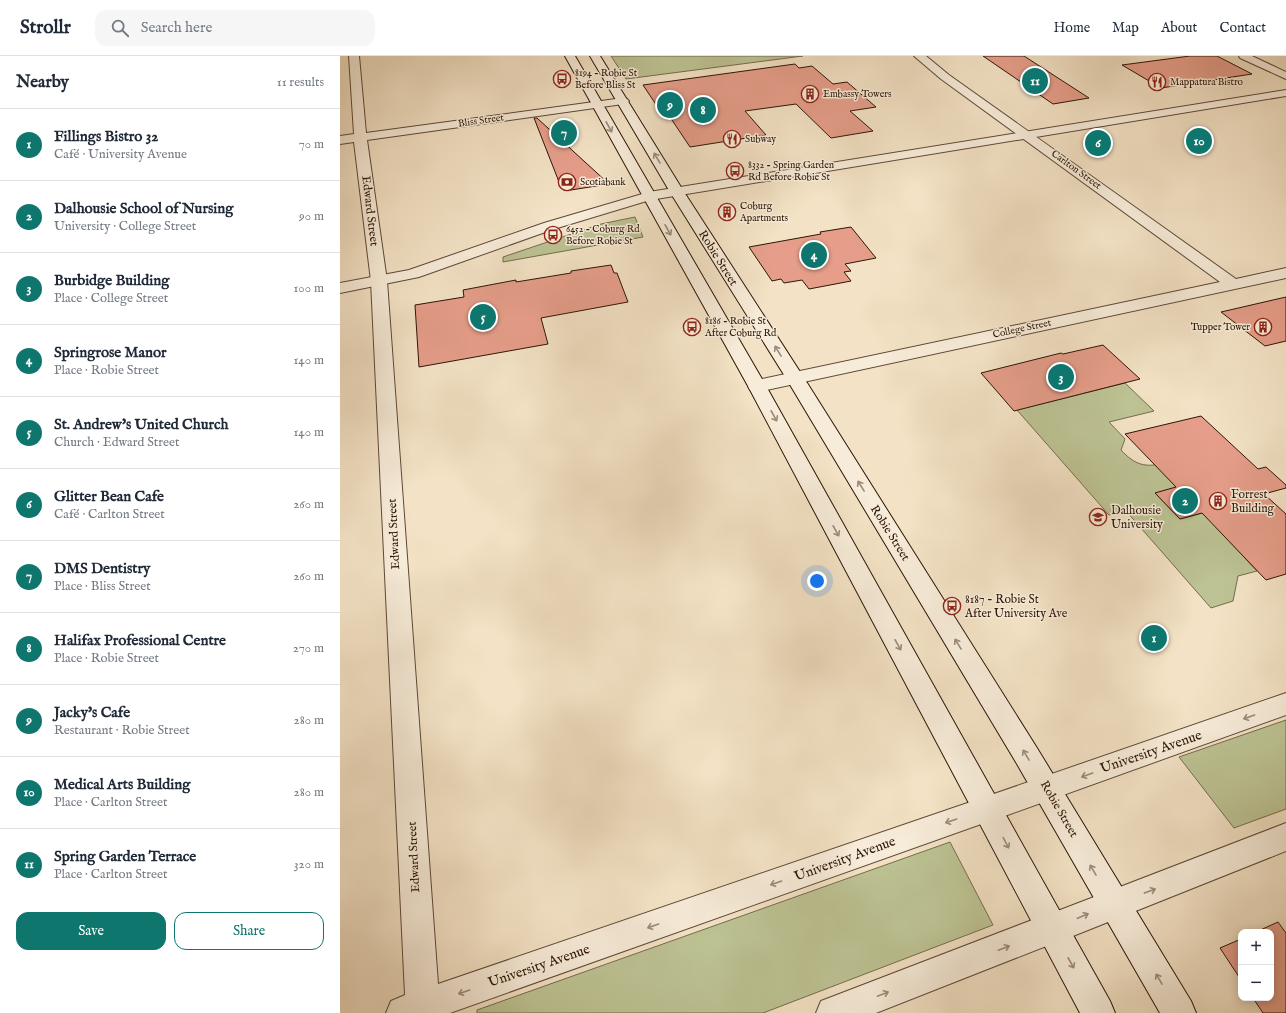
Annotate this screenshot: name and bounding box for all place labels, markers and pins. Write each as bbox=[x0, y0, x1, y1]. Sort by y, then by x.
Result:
pin: 11 bbox=[1022, 66, 1048, 96]
place label: 8194 - Robie St Before Bliss St bbox=[575, 67, 638, 92]
bus stop icon: 8194 - Robie St Before Bliss St bbox=[552, 69, 572, 89]
restaurant icon: Mappatura Bistro bbox=[1147, 72, 1167, 92]
place label: Mappatura Bistro bbox=[1170, 76, 1244, 89]
building icon: Embassy Towers bbox=[800, 84, 820, 104]
place label: Embassy Towers bbox=[823, 88, 892, 101]
pin: 9 bbox=[657, 90, 683, 120]
pin: 8 bbox=[690, 95, 716, 125]
pin: 7 bbox=[551, 118, 577, 148]
pin: 10 bbox=[1186, 126, 1212, 156]
pin: 6 bbox=[1085, 128, 1111, 158]
restaurant icon: Subway bbox=[722, 129, 742, 149]
place label: Subway bbox=[745, 133, 776, 146]
place label: 8332 - Spring Garden Rd Before Robie St bbox=[748, 159, 835, 184]
bus stop icon: 8332 - Spring Garden Rd Before Robie St bbox=[725, 161, 745, 181]
bank icon: Scotiabank bbox=[557, 172, 577, 192]
place label: Scotiabank bbox=[580, 176, 626, 189]
place label: Coburg Apartments bbox=[739, 200, 789, 225]
building icon: Coburg Apartments bbox=[717, 202, 737, 222]
place label: 6452 - Coburg Rd Before Robie St bbox=[566, 223, 640, 248]
bus stop icon: 6452 - Coburg Rd Before Robie St bbox=[543, 225, 563, 245]
pin: 4 bbox=[801, 240, 827, 270]
pin: 5 bbox=[470, 302, 496, 332]
place label: 8186 - Robie St After Coburg Rd bbox=[704, 315, 777, 340]
bus stop icon: 8186 - Robie St After Coburg Rd bbox=[682, 317, 702, 337]
building icon: Tupper Tower bbox=[1253, 317, 1273, 337]
place label: Tupper Tower bbox=[1191, 321, 1250, 334]
pin: 3 bbox=[1048, 362, 1074, 392]
pin: 2 bbox=[1172, 486, 1198, 516]
place label: Forrest Building bbox=[1231, 487, 1275, 516]
building icon: Forrest Building bbox=[1208, 491, 1228, 511]
place label: Dalhousie University bbox=[1111, 503, 1163, 532]
school or university icon: Dalhousie University bbox=[1088, 507, 1108, 527]
place label: 8187 - Robie St After University Ave bbox=[964, 592, 1068, 621]
bus stop icon: 8187 - Robie St After University Ave bbox=[942, 596, 962, 616]
pin: 1 bbox=[1141, 623, 1167, 653]

